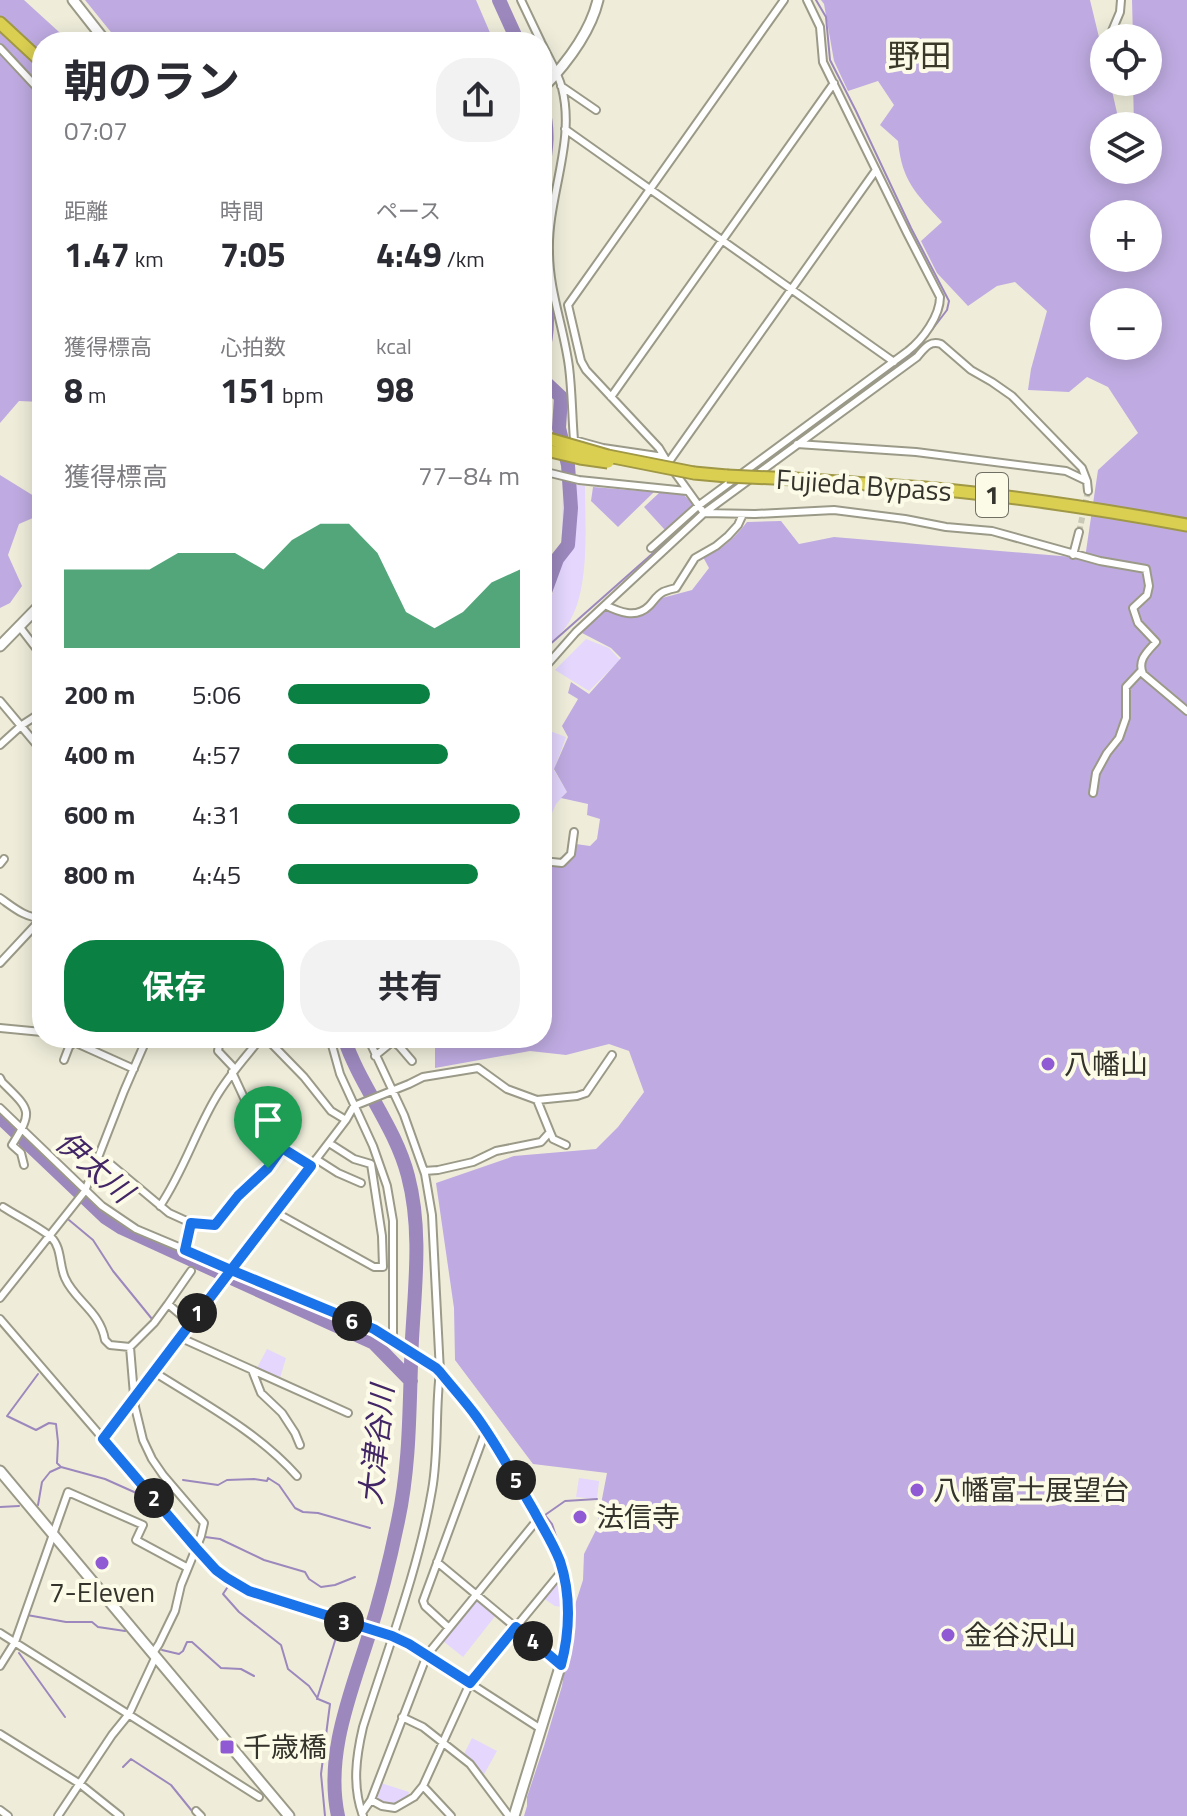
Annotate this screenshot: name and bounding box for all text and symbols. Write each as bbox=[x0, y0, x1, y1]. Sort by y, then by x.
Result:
map controls bbox=[1090, 24, 1162, 360]
button: locate bbox=[1090, 24, 1162, 96]
district label: 野田 bbox=[888, 31, 952, 79]
text: 朝のラン bbox=[64, 47, 240, 114]
button: share bbox=[436, 58, 520, 142]
text: 07:07 bbox=[64, 111, 128, 150]
button: layers bbox=[1090, 112, 1162, 184]
text: 距離 bbox=[64, 194, 108, 228]
text: 時間 bbox=[220, 194, 264, 228]
text: ペース bbox=[376, 194, 441, 228]
button: + bbox=[1090, 200, 1162, 272]
text: 1.47 bbox=[64, 228, 130, 280]
text: 7:05 bbox=[220, 228, 286, 280]
text: 4:49 bbox=[376, 228, 442, 280]
text: km bbox=[130, 242, 164, 276]
text: /km bbox=[442, 242, 485, 276]
button: − bbox=[1090, 288, 1162, 360]
text: kcal bbox=[376, 329, 412, 363]
text: 獲得標高 bbox=[64, 330, 152, 364]
text: 心拍数 bbox=[220, 330, 286, 364]
text: 98 bbox=[376, 363, 414, 415]
text: 8 bbox=[64, 364, 83, 416]
text: 151 bbox=[220, 364, 277, 416]
text: m bbox=[83, 378, 106, 412]
text: bpm bbox=[277, 378, 324, 412]
text: 77–84 m bbox=[418, 456, 520, 495]
text: 獲得標高 bbox=[64, 457, 168, 496]
street label: Fujieda Bypass bbox=[775, 457, 953, 512]
road number: 1 bbox=[976, 473, 1008, 517]
text: 200 m bbox=[64, 675, 135, 714]
text: 5:06 bbox=[192, 675, 241, 714]
text: 400 m bbox=[64, 735, 135, 774]
text: 4:57 bbox=[192, 735, 241, 774]
text: 600 m bbox=[64, 795, 135, 834]
text: 4:31 bbox=[192, 795, 241, 834]
text: 800 m bbox=[64, 855, 135, 894]
text: 4:45 bbox=[192, 855, 241, 894]
button: 保存 bbox=[64, 940, 284, 1032]
button: 共有 bbox=[300, 940, 520, 1032]
place label: 八幡山 bbox=[1064, 1042, 1148, 1085]
marker: 八幡山 bbox=[1039, 1055, 1057, 1073]
pin bbox=[234, 1086, 302, 1168]
icon: arrive bbox=[246, 1098, 290, 1142]
water label: 伊太川 bbox=[46, 1119, 146, 1215]
pin: 1 bbox=[177, 1293, 217, 1333]
text: 1 bbox=[191, 1296, 203, 1330]
pin: 6 bbox=[332, 1301, 372, 1341]
text: 6 bbox=[346, 1304, 358, 1338]
water label: 大津谷川 bbox=[347, 1380, 405, 1507]
pin: 5 bbox=[496, 1460, 536, 1500]
text: 5 bbox=[510, 1463, 522, 1497]
place label: 八幡富士展望台 bbox=[933, 1468, 1129, 1511]
pin: 2 bbox=[134, 1478, 174, 1518]
text: 2 bbox=[148, 1481, 160, 1515]
marker: 八幡富士展望台 bbox=[908, 1481, 926, 1499]
place label: 法信寺 bbox=[596, 1495, 680, 1538]
marker: 法信寺 bbox=[571, 1508, 589, 1526]
marker: 7-Eleven bbox=[93, 1554, 111, 1572]
place label: 7-Eleven bbox=[49, 1570, 155, 1613]
pin: 3 bbox=[324, 1602, 364, 1642]
text: 3 bbox=[338, 1605, 350, 1639]
place label: 金谷沢山 bbox=[964, 1613, 1076, 1656]
pin: 4 bbox=[513, 1621, 553, 1661]
text: 4 bbox=[527, 1624, 539, 1658]
marker: 金谷沢山 bbox=[939, 1626, 957, 1644]
place label: 千歳橋 bbox=[243, 1725, 327, 1768]
marker: 千歳橋 bbox=[218, 1738, 236, 1756]

